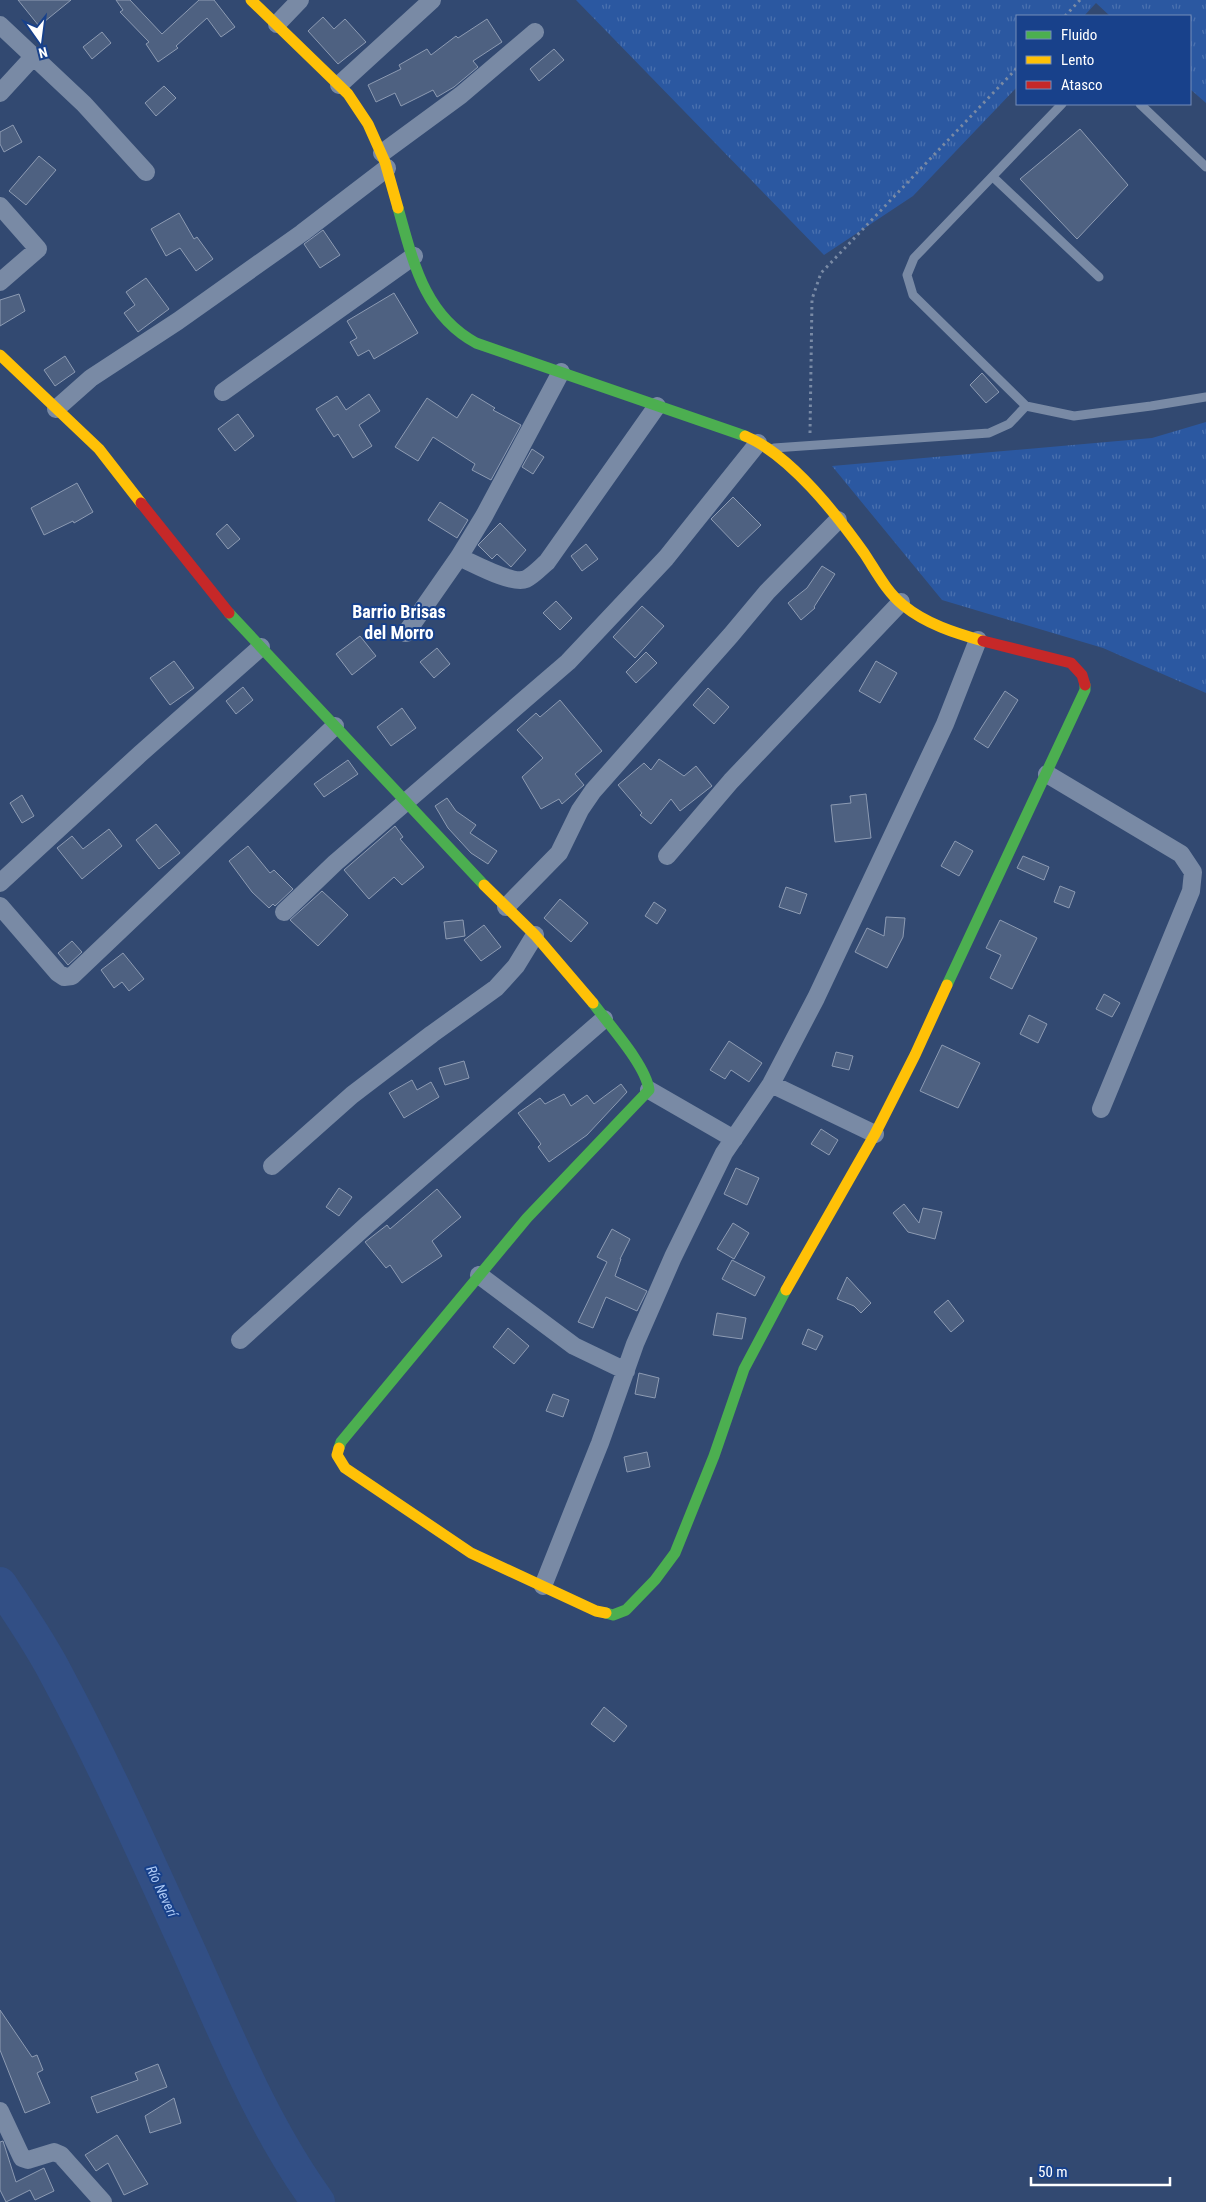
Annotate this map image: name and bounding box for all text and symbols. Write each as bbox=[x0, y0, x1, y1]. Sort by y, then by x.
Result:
north arrow bbox=[15, 15, 65, 65]
legend bbox=[1016, 15, 1191, 105]
text: Fluido bbox=[1061, 26, 1097, 44]
text: N bbox=[37, 44, 49, 61]
text: Lento bbox=[1061, 51, 1094, 69]
text: Atasco bbox=[1061, 76, 1102, 94]
district label: Barrio Brisas del Morro bbox=[352, 601, 446, 643]
water label: Río Neverí bbox=[143, 1863, 182, 1921]
scale bar bbox=[1031, 2154, 1170, 2186]
text: 50 m bbox=[1038, 2163, 1068, 2181]

